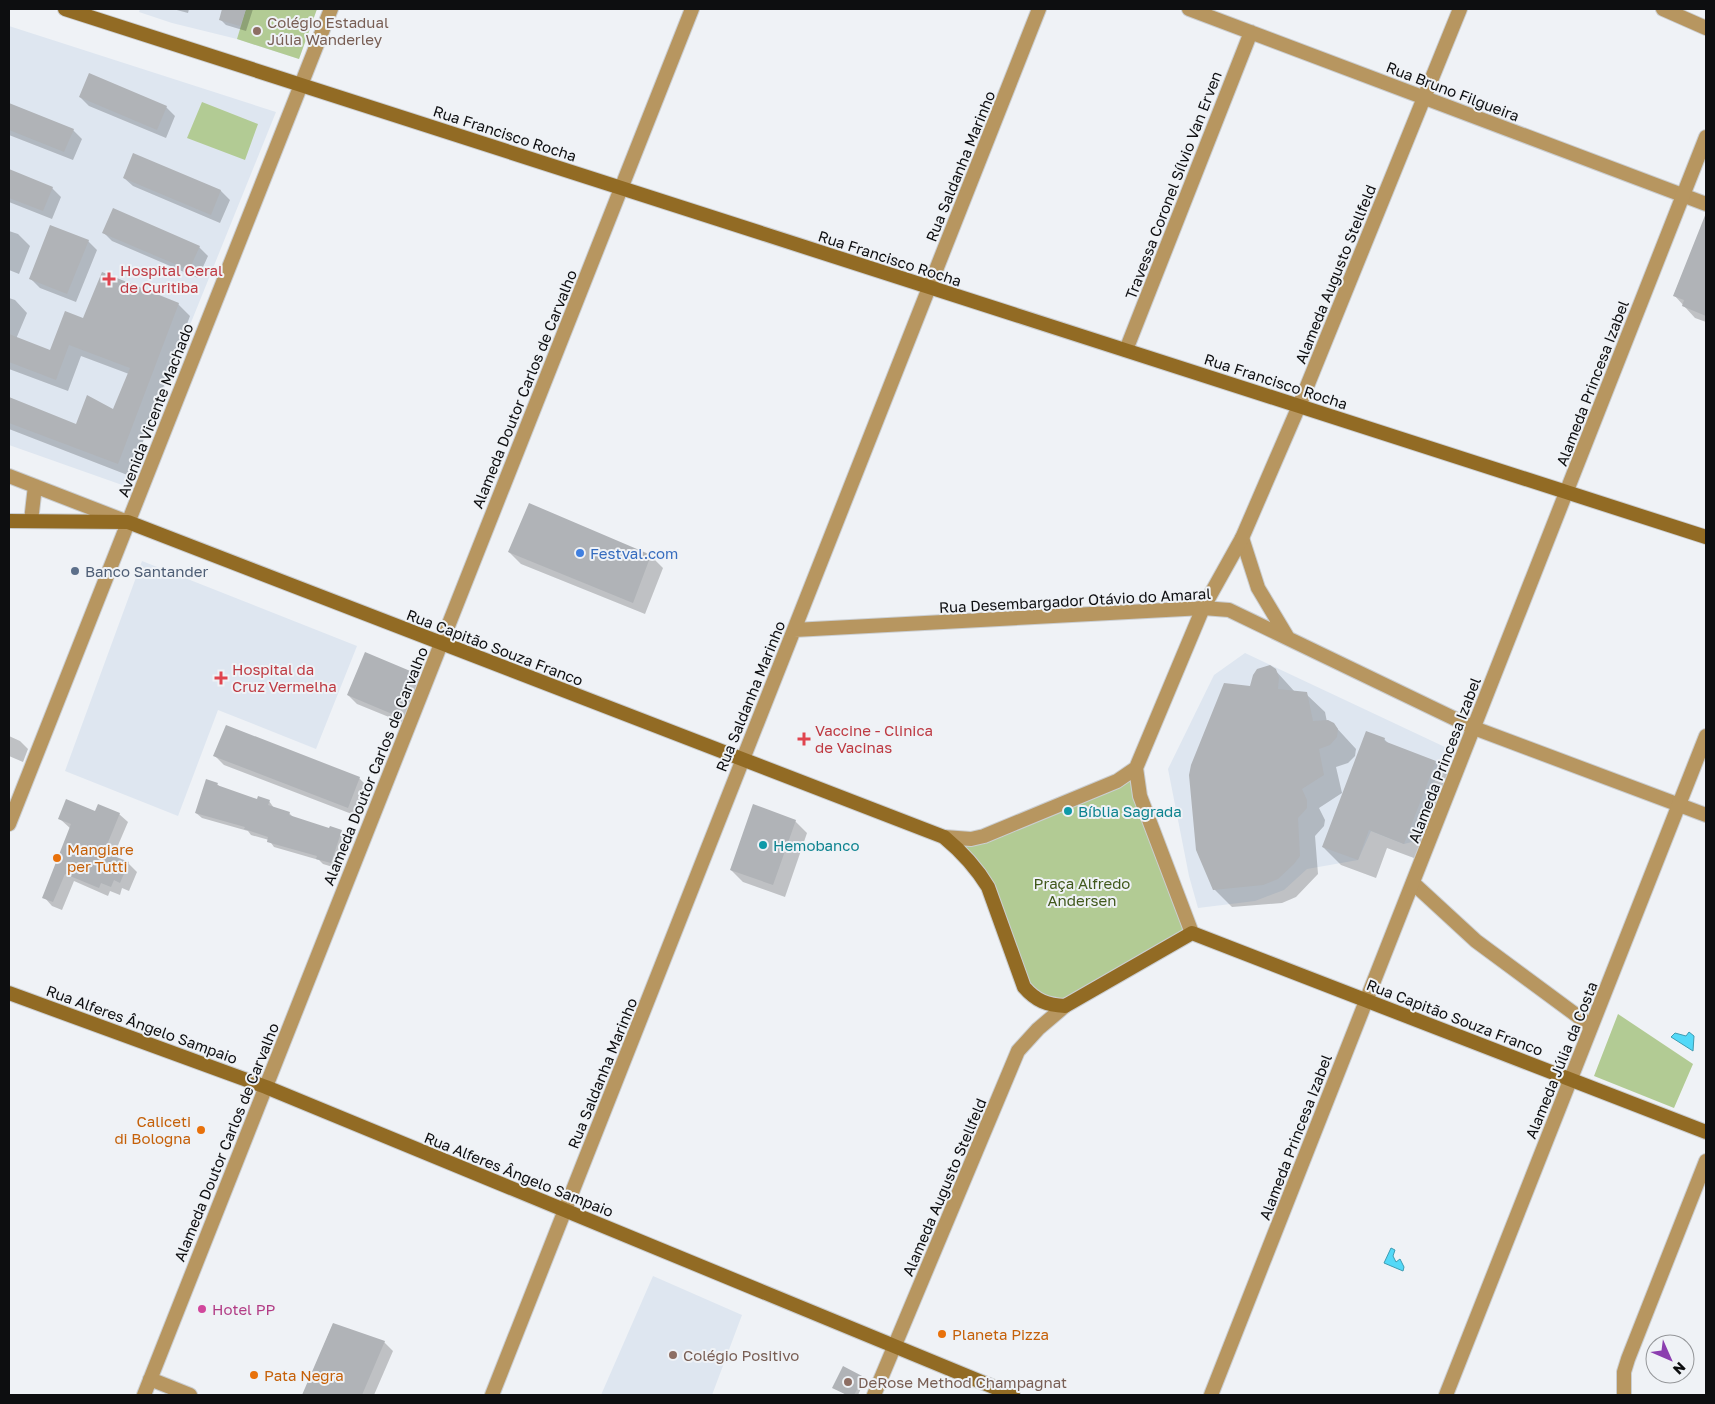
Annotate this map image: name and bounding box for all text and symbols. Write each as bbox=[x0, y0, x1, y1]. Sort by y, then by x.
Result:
place label: Colégio Estadual Júlia Wanderley bbox=[267, 13, 389, 48]
marker: Colégio Estadual Júlia Wanderley bbox=[251, 25, 263, 37]
street label: Rua Bruno Filgueira bbox=[1384, 57, 1522, 125]
street label: Travessa Coronel Sílvio Van Erven bbox=[1121, 68, 1225, 302]
street label: Rua Saldanha Marinho bbox=[921, 88, 999, 244]
street label: Rua Francisco Rocha bbox=[431, 101, 579, 165]
street label: Alameda Augusto Stellfeld bbox=[1291, 182, 1379, 366]
street label: Rua Francisco Rocha bbox=[816, 226, 964, 290]
place label: Hospital Geral de Curitiba bbox=[120, 261, 223, 296]
street label: Alameda Doutor Carlos de Carvalho bbox=[468, 267, 580, 511]
marker: Hospital Geral de Curitiba bbox=[102, 272, 116, 286]
street label: Alameda Princesa Izabel bbox=[1552, 297, 1632, 468]
street label: Avenida Vicente Machado bbox=[114, 321, 196, 499]
street label: Rua Francisco Rocha bbox=[1202, 349, 1350, 413]
place label: Festval.com bbox=[590, 544, 678, 562]
marker: Festval.com bbox=[574, 547, 586, 559]
place label: Banco Santander bbox=[85, 562, 208, 580]
marker: Banco Santander bbox=[69, 565, 81, 577]
street label: Rua Desembargador Otávio do Amaral bbox=[938, 584, 1212, 616]
street label: Rua Capitão Souza Franco bbox=[404, 605, 586, 689]
street label: Rua Saldanha Marinho bbox=[711, 618, 789, 774]
street label: Alameda Doutor Carlos de Carvalho bbox=[319, 644, 431, 888]
place label: Hospital da Cruz Vermelha bbox=[232, 660, 337, 695]
marker: Hospital da Cruz Vermelha bbox=[214, 671, 228, 685]
street label: Alameda Princesa Izabel bbox=[1404, 674, 1484, 845]
place label: Vaccine - Clinica de Vacinas bbox=[815, 721, 933, 756]
marker: Vaccine - Clinica de Vacinas bbox=[797, 732, 811, 746]
place label: Bíblia Sagrada bbox=[1078, 802, 1182, 820]
marker: Bíblia Sagrada bbox=[1062, 805, 1074, 817]
place label: Hemobanco bbox=[773, 836, 859, 854]
marker: Hemobanco bbox=[757, 839, 769, 851]
place label: Mangiare per Tutti bbox=[67, 840, 134, 875]
marker: Mangiare per Tutti bbox=[51, 852, 63, 864]
park label: Praça Alfredo Andersen bbox=[1034, 874, 1130, 909]
street label: Rua Capitão Souza Franco bbox=[1364, 975, 1546, 1059]
street label: Alameda Júlia da Costa bbox=[1521, 979, 1601, 1141]
street label: Rua Alferes Ângelo Sampaio bbox=[44, 981, 240, 1067]
street label: Rua Saldanha Marinho bbox=[563, 995, 641, 1151]
street label: Alameda Doutor Carlos de Carvalho bbox=[170, 1020, 282, 1264]
street label: Alameda Princesa Izabel bbox=[1255, 1051, 1335, 1222]
street label: Alameda Augusto Stellfeld bbox=[898, 1095, 990, 1279]
place label: Caliceti di Bologna bbox=[114, 1112, 191, 1147]
marker: Caliceti di Bologna bbox=[195, 1124, 207, 1136]
street label: Rua Alferes Ângelo Sampaio bbox=[422, 1128, 616, 1220]
place label: Hotel PP bbox=[212, 1300, 275, 1318]
marker: Hotel PP bbox=[196, 1303, 208, 1315]
place label: Planeta Pizza bbox=[952, 1325, 1049, 1343]
marker: Planeta Pizza bbox=[936, 1328, 948, 1340]
north arrow bbox=[1645, 1334, 1695, 1384]
place label: Colégio Positivo bbox=[683, 1346, 799, 1364]
marker: Colégio Positivo bbox=[667, 1349, 679, 1361]
text: N bbox=[1670, 1359, 1689, 1378]
place label: Pata Negra bbox=[264, 1366, 344, 1384]
marker: Pata Negra bbox=[248, 1369, 260, 1381]
place label: DeRose Method Champagnat bbox=[858, 1373, 1067, 1391]
marker: DeRose Method Champagnat bbox=[842, 1376, 854, 1388]

